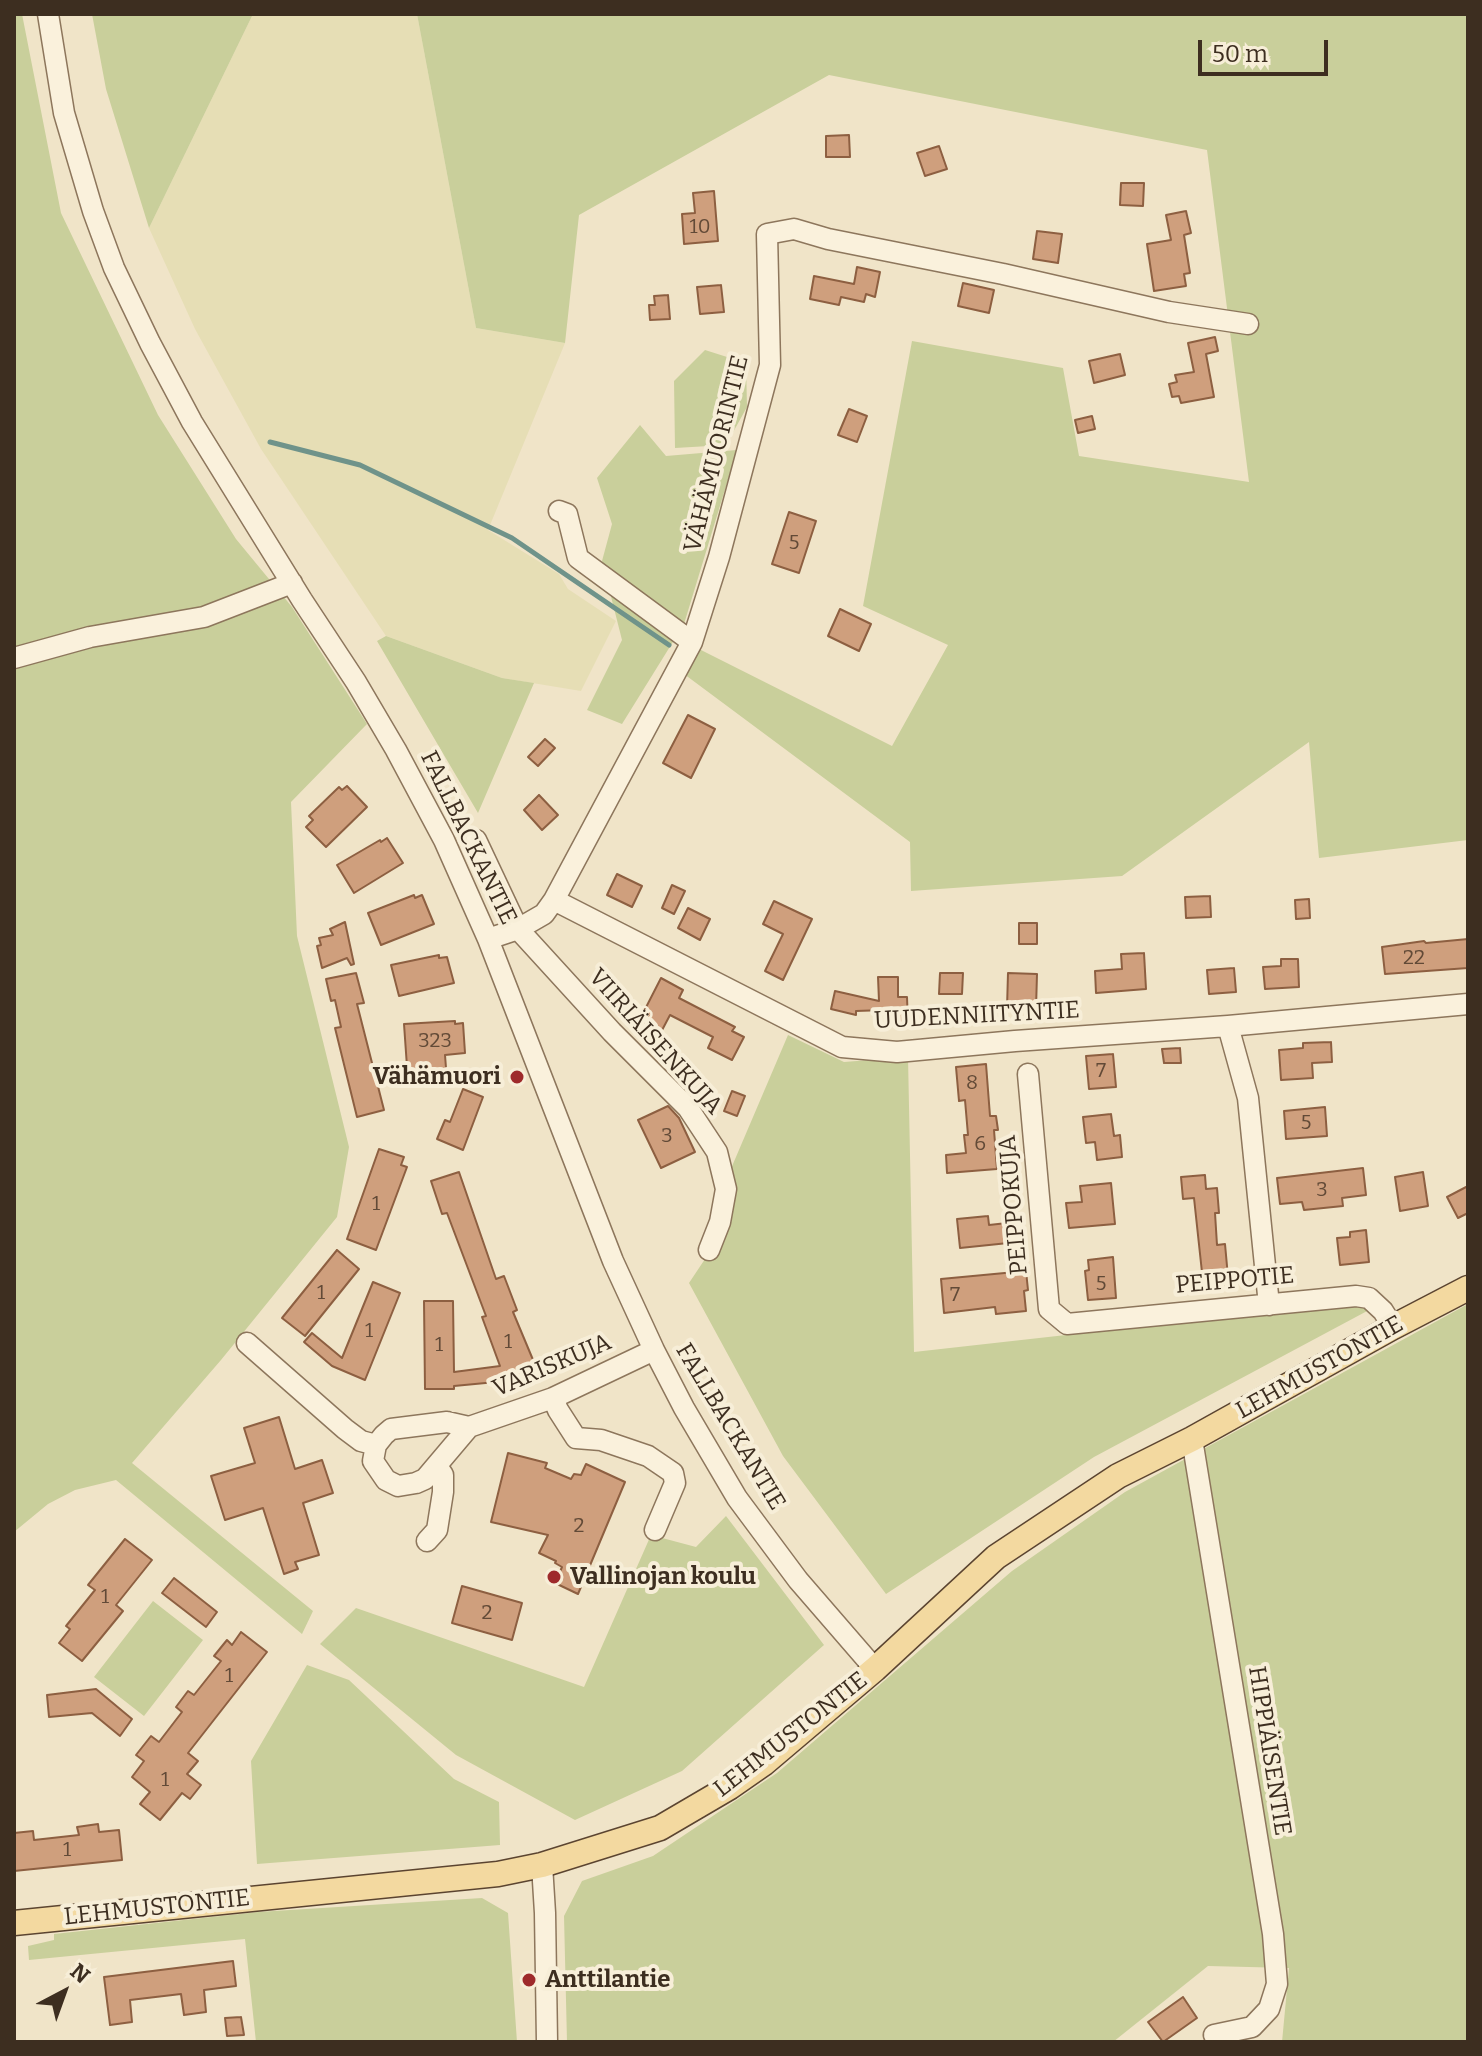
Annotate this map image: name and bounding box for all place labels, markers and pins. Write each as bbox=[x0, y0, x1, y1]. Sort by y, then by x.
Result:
place label: Vähämuori bbox=[373, 1063, 501, 1091]
marker: Vähämuori bbox=[508, 1068, 526, 1086]
place label: Vallinojan koulu bbox=[570, 1563, 756, 1591]
marker: Vallinojan koulu bbox=[545, 1568, 563, 1586]
place label: Anttilantie bbox=[545, 1966, 670, 1994]
marker: Anttilantie bbox=[520, 1971, 538, 1989]

